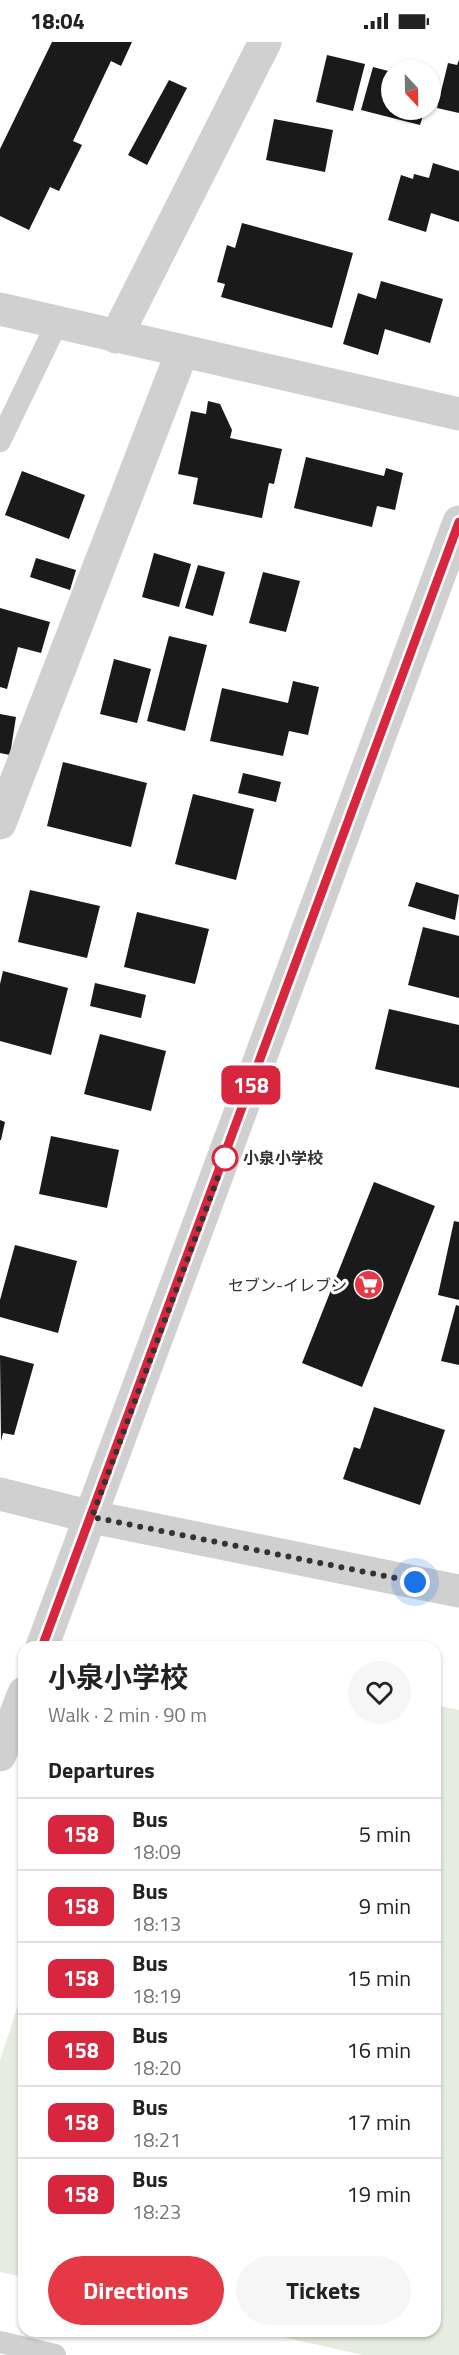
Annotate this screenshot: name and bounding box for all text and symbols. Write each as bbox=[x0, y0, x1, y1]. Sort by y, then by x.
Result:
text: 18:04 bbox=[30, 4, 85, 38]
north arrow bbox=[381, 60, 441, 120]
map controls bbox=[381, 60, 441, 120]
line badge: 158 bbox=[216, 1066, 286, 1104]
text: 158 bbox=[233, 1069, 269, 1101]
marker: 小泉小学校 bbox=[212, 1145, 238, 1171]
place label: 小泉小学校 bbox=[243, 1146, 323, 1170]
supermarket icon: セブン-イレブン bbox=[352, 1269, 384, 1301]
place label: セブン-イレブン bbox=[228, 1273, 347, 1297]
your location bbox=[400, 1567, 430, 1597]
text: 小泉小学校 bbox=[48, 1655, 188, 1698]
button: heart bbox=[348, 1661, 411, 1724]
text: Walk · 2 min · 90 m bbox=[48, 1699, 207, 1730]
text: Departures bbox=[48, 1753, 155, 1787]
text: Bus bbox=[132, 1802, 168, 1836]
text: 5 min bbox=[359, 1817, 411, 1851]
text: 158 bbox=[63, 1818, 99, 1850]
text: 18:09 bbox=[132, 1836, 181, 1867]
text: Bus bbox=[132, 1874, 168, 1908]
text: 9 min bbox=[359, 1889, 411, 1923]
text: 158 bbox=[63, 1890, 99, 1922]
text: 18:13 bbox=[132, 1908, 181, 1939]
text: Bus bbox=[132, 1946, 168, 1980]
text: 15 min bbox=[346, 1961, 411, 1995]
text: 158 bbox=[63, 1962, 99, 1994]
text: 18:19 bbox=[132, 1980, 181, 2011]
text: Bus bbox=[132, 2018, 168, 2052]
text: 16 min bbox=[346, 2033, 411, 2067]
text: 158 bbox=[63, 2034, 99, 2066]
text: 18:20 bbox=[132, 2052, 181, 2083]
text: Bus bbox=[132, 2090, 168, 2124]
text: 17 min bbox=[346, 2105, 411, 2139]
text: 158 bbox=[63, 2106, 99, 2138]
text: 18:21 bbox=[132, 2124, 181, 2155]
text: Bus bbox=[132, 2162, 168, 2196]
text: 19 min bbox=[346, 2177, 411, 2211]
text: 158 bbox=[63, 2178, 99, 2210]
text: 18:23 bbox=[132, 2196, 181, 2227]
button: Directions bbox=[48, 2256, 224, 2325]
button: Tickets bbox=[236, 2256, 411, 2325]

